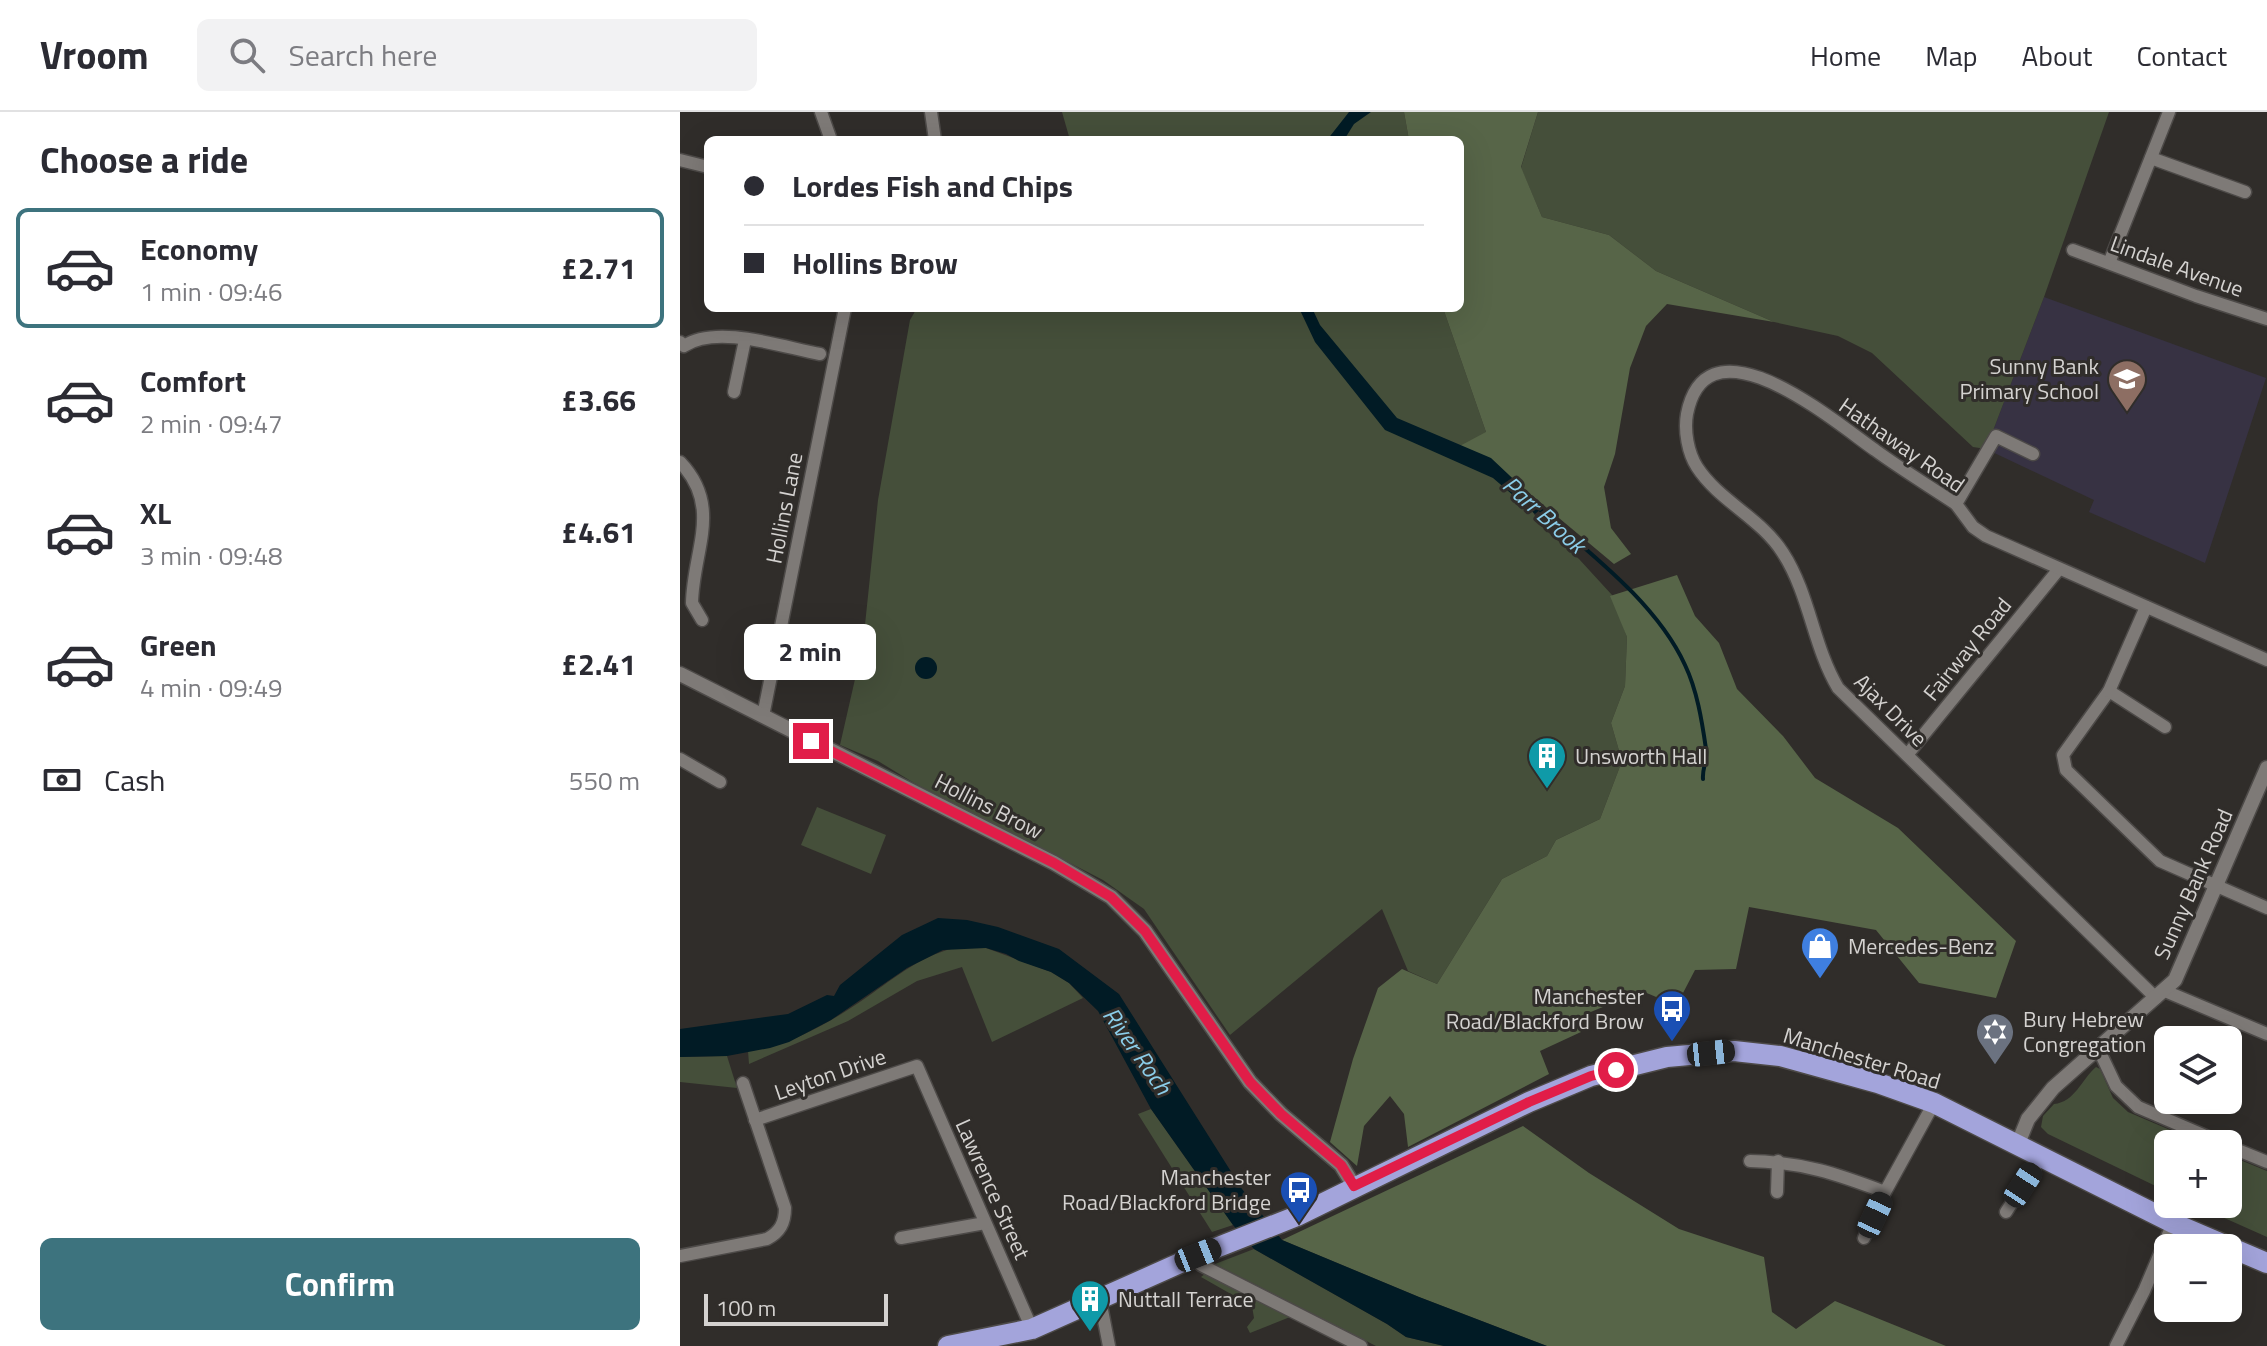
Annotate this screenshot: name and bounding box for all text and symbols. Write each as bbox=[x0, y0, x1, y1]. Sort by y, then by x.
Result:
search box bbox=[197, 19, 757, 91]
text: Vroom bbox=[40, 26, 149, 84]
text: Search here bbox=[289, 32, 437, 78]
icon: search bbox=[225, 33, 269, 77]
text: Home bbox=[1810, 34, 1881, 77]
text: Map bbox=[1925, 34, 1978, 77]
text: About bbox=[2022, 34, 2092, 77]
text: Contact bbox=[2136, 34, 2227, 77]
text: Choose a ride bbox=[40, 132, 248, 187]
text: Lordes Fish and Chips bbox=[792, 163, 1073, 209]
text: Economy bbox=[140, 226, 258, 272]
street label: Lindale Avenue bbox=[2106, 226, 2248, 306]
icon: car bbox=[44, 232, 116, 304]
text: Hollins Brow bbox=[792, 240, 958, 286]
text: £2.71 bbox=[561, 245, 636, 291]
text: 1 min · 09:46 bbox=[140, 272, 283, 311]
place label: Sunny Bank Primary School bbox=[1959, 349, 2099, 408]
text: Comfort bbox=[140, 358, 246, 404]
school or university icon: Sunny Bank Primary School bbox=[2106, 358, 2148, 413]
icon: car bbox=[44, 364, 116, 436]
text: £3.66 bbox=[561, 377, 636, 423]
street label: Hathaway Road bbox=[1832, 389, 1972, 501]
text: 2 min · 09:47 bbox=[140, 404, 283, 443]
street label: Hollins Lane bbox=[757, 449, 811, 567]
water label: Parr Brook bbox=[1495, 467, 1597, 564]
text: XL bbox=[140, 490, 171, 536]
icon: car bbox=[44, 496, 116, 568]
text: £4.61 bbox=[561, 509, 636, 555]
text: 3 min · 09:48 bbox=[140, 536, 283, 575]
street label: Fairway Road bbox=[1914, 590, 2020, 708]
text: Green bbox=[140, 622, 217, 668]
callout: 2 min bbox=[745, 625, 877, 681]
icon: car bbox=[44, 628, 116, 700]
text: 2 min bbox=[778, 632, 842, 671]
text: £2.41 bbox=[561, 641, 636, 687]
street label: Ajax Drive bbox=[1847, 666, 1935, 754]
text: 4 min · 09:49 bbox=[140, 668, 283, 707]
route end bbox=[793, 723, 829, 759]
building icon: Unsworth Hall bbox=[1526, 735, 1568, 790]
place label: Unsworth Hall bbox=[1575, 739, 1707, 773]
text: Cash bbox=[104, 757, 165, 803]
icon: cash bbox=[40, 758, 84, 802]
text: 550 m bbox=[569, 761, 640, 800]
street label: Hollins Brow bbox=[929, 764, 1049, 848]
street label: Sunny Bank Road bbox=[2145, 803, 2241, 965]
shop icon: Mercedes-Benz bbox=[1799, 925, 1841, 980]
place label: Mercedes-Benz bbox=[1848, 929, 1994, 963]
place label: Manchester Road/Blackford Brow bbox=[1446, 979, 1644, 1038]
bus stop icon: Manchester Road/Blackford Brow bbox=[1651, 988, 1693, 1043]
water label: River Roch bbox=[1094, 999, 1182, 1103]
place label: Bury Hebrew Congregation bbox=[2023, 1002, 2146, 1061]
synagogue icon: Bury Hebrew Congregation bbox=[1974, 1011, 2016, 1066]
street label: Manchester Road bbox=[1779, 1018, 1945, 1098]
map controls bbox=[2154, 1026, 2242, 1322]
button: layers bbox=[2154, 1026, 2242, 1114]
street label: Leyton Drive bbox=[770, 1039, 890, 1109]
car bbox=[1686, 1039, 1736, 1067]
route start bbox=[1598, 1052, 1634, 1088]
street label: Lawrence Street bbox=[947, 1113, 1039, 1265]
button: + bbox=[2154, 1130, 2242, 1218]
car bbox=[2000, 1158, 2046, 1212]
place label: Manchester Road/Blackford Bridge bbox=[1062, 1160, 1271, 1219]
bus stop icon: Manchester Road/Blackford Bridge bbox=[1278, 1169, 1320, 1224]
car bbox=[1854, 1188, 1896, 1242]
button: − bbox=[2154, 1234, 2242, 1322]
car bbox=[1171, 1235, 1225, 1275]
button: Confirm bbox=[40, 1238, 640, 1330]
building icon: Nuttall Terrace bbox=[1069, 1278, 1111, 1333]
place label: Nuttall Terrace bbox=[1118, 1282, 1254, 1316]
scale bar bbox=[704, 1290, 888, 1326]
text: 100 m bbox=[716, 1291, 776, 1325]

